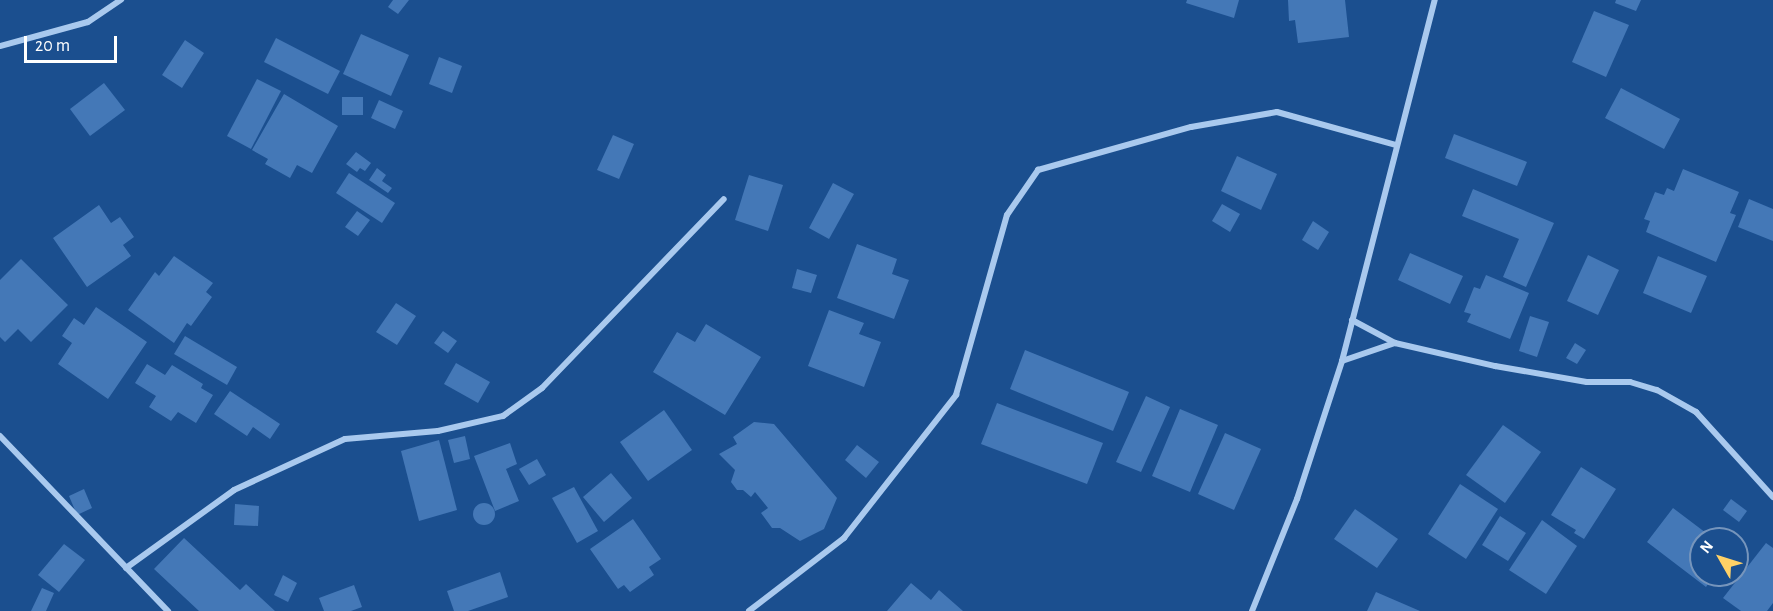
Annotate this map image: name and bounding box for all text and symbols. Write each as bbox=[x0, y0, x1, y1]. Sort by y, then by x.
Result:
scale bar bbox=[27, 24, 120, 62]
text: 20 m bbox=[35, 37, 70, 55]
north arrow bbox=[1689, 527, 1749, 587]
text: N bbox=[1697, 538, 1716, 556]

